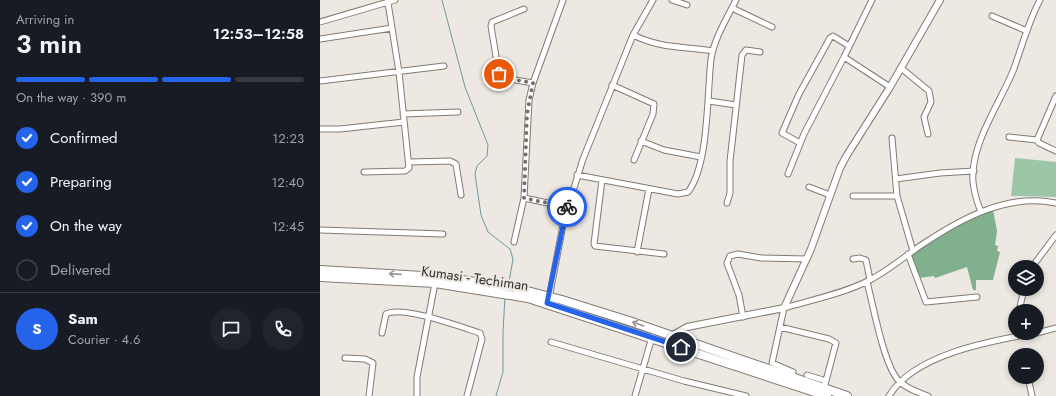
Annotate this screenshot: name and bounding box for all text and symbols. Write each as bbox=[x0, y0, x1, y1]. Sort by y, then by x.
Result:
text: Arriving in bbox=[16, 10, 74, 29]
text: 12:53–12:58 bbox=[213, 23, 304, 45]
text: 3 min bbox=[16, 25, 82, 63]
pin bbox=[482, 57, 516, 91]
icon: bag bbox=[488, 63, 510, 85]
text: On the way · 390 m bbox=[16, 88, 126, 107]
icon: check bbox=[16, 127, 38, 149]
text: Confirmed bbox=[50, 127, 118, 149]
text: 12:23 bbox=[272, 129, 304, 148]
icon: check bbox=[16, 171, 38, 193]
text: Preparing bbox=[50, 171, 112, 193]
text: 12:40 bbox=[271, 173, 304, 192]
courier bbox=[547, 187, 587, 227]
icon: bike bbox=[556, 196, 578, 218]
icon: check bbox=[16, 215, 38, 237]
text: On the way bbox=[50, 215, 122, 237]
text: 12:45 bbox=[272, 217, 304, 236]
text: Delivered bbox=[50, 259, 111, 281]
map controls bbox=[1008, 260, 1044, 384]
button: layers bbox=[1008, 260, 1044, 296]
street label: Kumasi - Techiman bbox=[420, 261, 530, 295]
one-way arrow bbox=[389, 270, 402, 277]
button: + bbox=[1008, 304, 1044, 340]
text: Sam bbox=[68, 308, 98, 330]
button: chat bbox=[210, 308, 252, 350]
button: phone bbox=[262, 308, 304, 350]
text: S bbox=[32, 318, 42, 340]
one-way arrow bbox=[633, 320, 645, 328]
text: Courier · 4.6 bbox=[68, 330, 141, 349]
pin bbox=[664, 330, 698, 364]
icon: home bbox=[670, 336, 692, 358]
button: − bbox=[1008, 348, 1044, 384]

